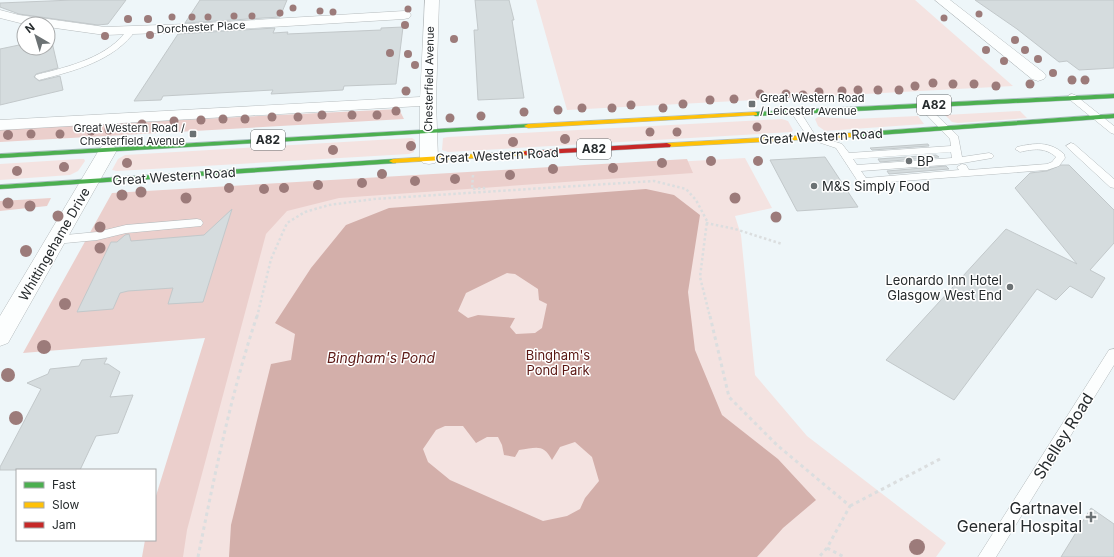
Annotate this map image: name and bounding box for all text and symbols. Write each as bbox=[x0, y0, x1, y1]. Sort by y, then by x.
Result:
north arrow bbox=[16, 16, 56, 56]
street label: Dorchester Place bbox=[156, 18, 246, 36]
text: N bbox=[22, 20, 37, 36]
street label: Chesterfield Avenue bbox=[421, 26, 437, 132]
place label: Great Western Road / Leicester Avenue bbox=[760, 91, 864, 118]
road number: A82 bbox=[917, 95, 951, 115]
marker: Great Western Road / Leicester Avenue bbox=[747, 99, 757, 109]
place label: Great Western Road / Chesterfield Avenue bbox=[74, 121, 185, 148]
street label: Great Western Road bbox=[759, 125, 883, 147]
marker: Great Western Road / Chesterfield Avenue bbox=[188, 129, 198, 139]
road number: A82 bbox=[251, 130, 285, 150]
road number: A82 bbox=[577, 139, 611, 159]
street label: Great Western Road bbox=[435, 144, 559, 166]
place label: BP bbox=[917, 153, 934, 169]
marker: BP bbox=[904, 156, 914, 166]
street label: Great Western Road bbox=[112, 164, 236, 188]
place label: M&S Simply Food bbox=[822, 178, 930, 194]
marker: M&S Simply Food bbox=[809, 181, 819, 191]
street label: Whittingehame Drive bbox=[15, 185, 93, 303]
place label: Leonardo Inn Hotel Glasgow West End bbox=[885, 272, 1002, 303]
marker: Leonardo Inn Hotel Glasgow West End bbox=[1005, 282, 1015, 292]
park label: Bingham's Pond Park bbox=[526, 347, 590, 378]
water label: Bingham's Pond bbox=[327, 349, 436, 366]
street label: Shelley Road bbox=[1029, 389, 1097, 483]
legend bbox=[16, 469, 156, 541]
text: Fast bbox=[52, 477, 76, 492]
text: Slow bbox=[52, 497, 80, 512]
place label: Gartnavel General Hospital bbox=[957, 498, 1082, 536]
marker: Gartnavel General Hospital bbox=[1085, 511, 1097, 523]
text: Jam bbox=[52, 517, 76, 532]

